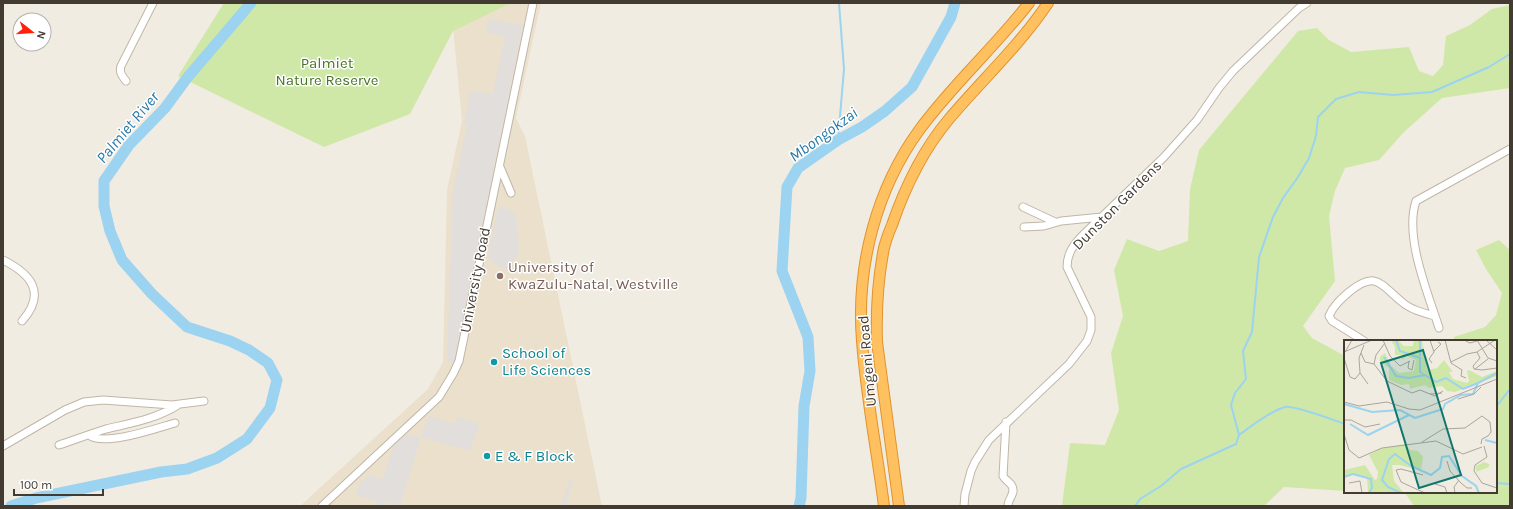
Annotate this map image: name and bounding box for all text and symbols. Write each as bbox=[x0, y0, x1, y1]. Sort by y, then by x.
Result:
north arrow bbox=[12, 12, 52, 52]
text: N bbox=[34, 29, 48, 40]
park label: Palmiet Nature Reserve bbox=[275, 54, 379, 89]
water label: Palmiet River bbox=[92, 87, 163, 167]
water label: Mbongokzai bbox=[785, 103, 861, 166]
street label: Dunston Gardens bbox=[1068, 156, 1166, 254]
street label: University Road bbox=[456, 226, 494, 334]
place label: University of KwaZulu-Natal, Westville bbox=[508, 258, 678, 293]
marker: University of KwaZulu-Natal, Westville bbox=[495, 271, 505, 281]
street label: Umgeni Road bbox=[854, 315, 880, 407]
inset map bbox=[1344, 340, 1497, 493]
place label: School of Life Sciences bbox=[502, 344, 591, 379]
marker: School of Life Sciences bbox=[489, 357, 499, 367]
place label: E & F Block bbox=[495, 447, 574, 465]
marker: E & F Block bbox=[482, 451, 492, 461]
scale bar bbox=[14, 471, 103, 497]
text: 100 m bbox=[20, 478, 52, 492]

